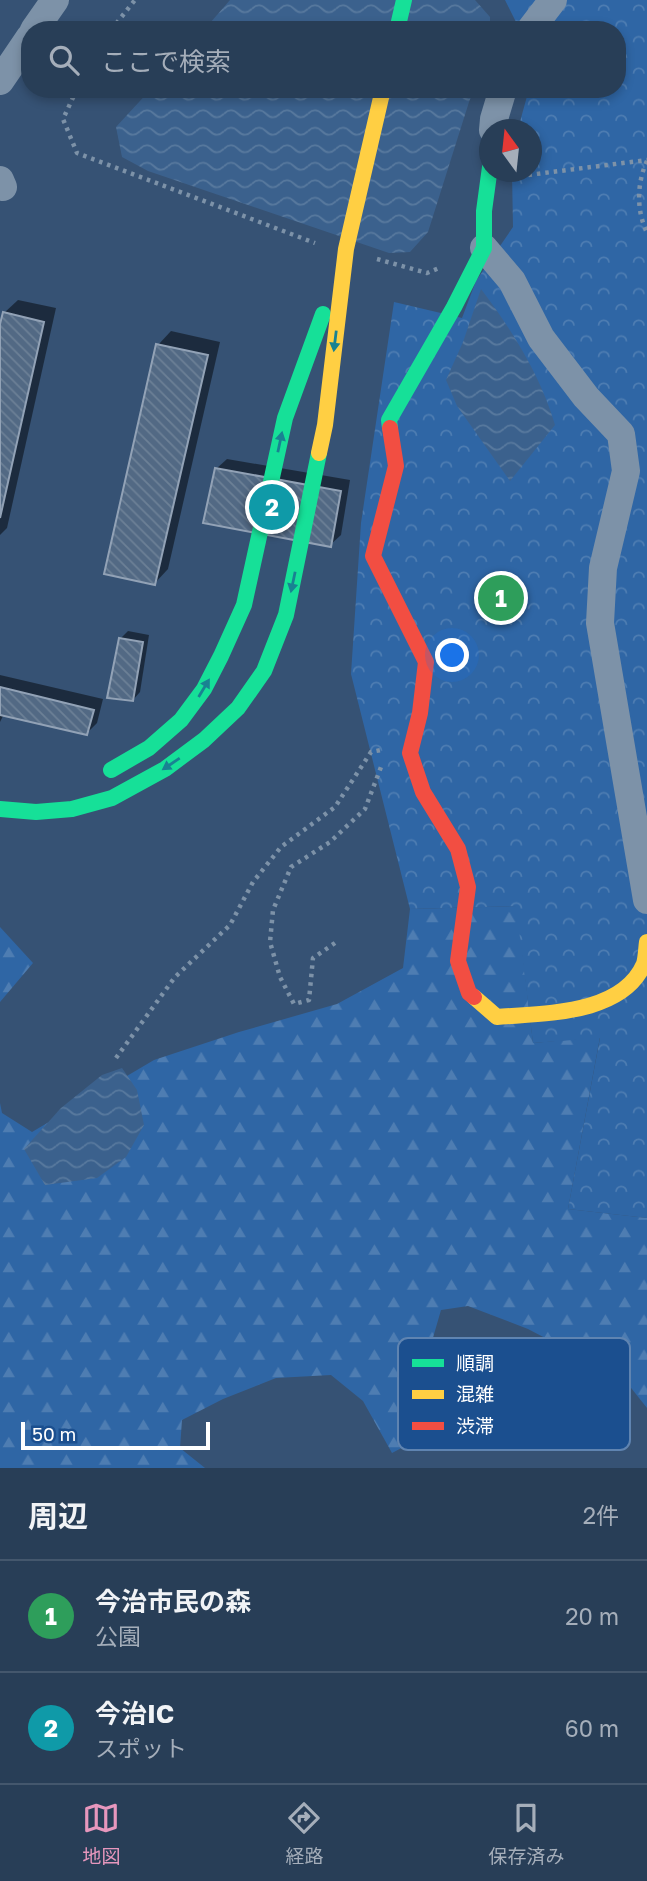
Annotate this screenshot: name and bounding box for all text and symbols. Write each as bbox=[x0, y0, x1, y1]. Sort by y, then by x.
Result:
search box bbox=[21, 21, 626, 98]
icon: search bbox=[45, 41, 83, 79]
text: ここで検索 bbox=[101, 46, 231, 77]
north arrow bbox=[479, 119, 542, 182]
one-way arrow bbox=[330, 331, 341, 353]
one-way arrow bbox=[275, 431, 286, 453]
pin: 2 bbox=[249, 481, 295, 533]
one-way arrow bbox=[287, 571, 298, 593]
pin: 1 bbox=[478, 572, 524, 624]
your location bbox=[435, 638, 469, 672]
one-way arrow bbox=[197, 678, 210, 697]
one-way arrow bbox=[162, 757, 180, 771]
legend bbox=[398, 1338, 630, 1450]
text: 順調 bbox=[456, 1351, 494, 1374]
text: 混雑 bbox=[456, 1382, 494, 1405]
text: 渋滞 bbox=[456, 1414, 494, 1437]
scale bar bbox=[21, 1419, 210, 1451]
text: 50 m bbox=[32, 1422, 76, 1445]
text: 周辺 bbox=[28, 1498, 88, 1534]
text: 2件 bbox=[583, 1501, 619, 1529]
text: 今治市民の森 bbox=[95, 1586, 251, 1617]
text: 1 bbox=[45, 1602, 57, 1630]
text: 20 m bbox=[565, 1602, 619, 1630]
text: 公園 bbox=[95, 1622, 141, 1650]
text: 今治IC bbox=[95, 1698, 174, 1729]
text: 2 bbox=[44, 1714, 58, 1742]
text: 60 m bbox=[565, 1714, 619, 1742]
text: スポット bbox=[95, 1734, 187, 1762]
tab: 地図 bbox=[82, 1799, 121, 1868]
tab: 経路 bbox=[285, 1799, 324, 1868]
tab: 保存済み bbox=[488, 1799, 565, 1868]

